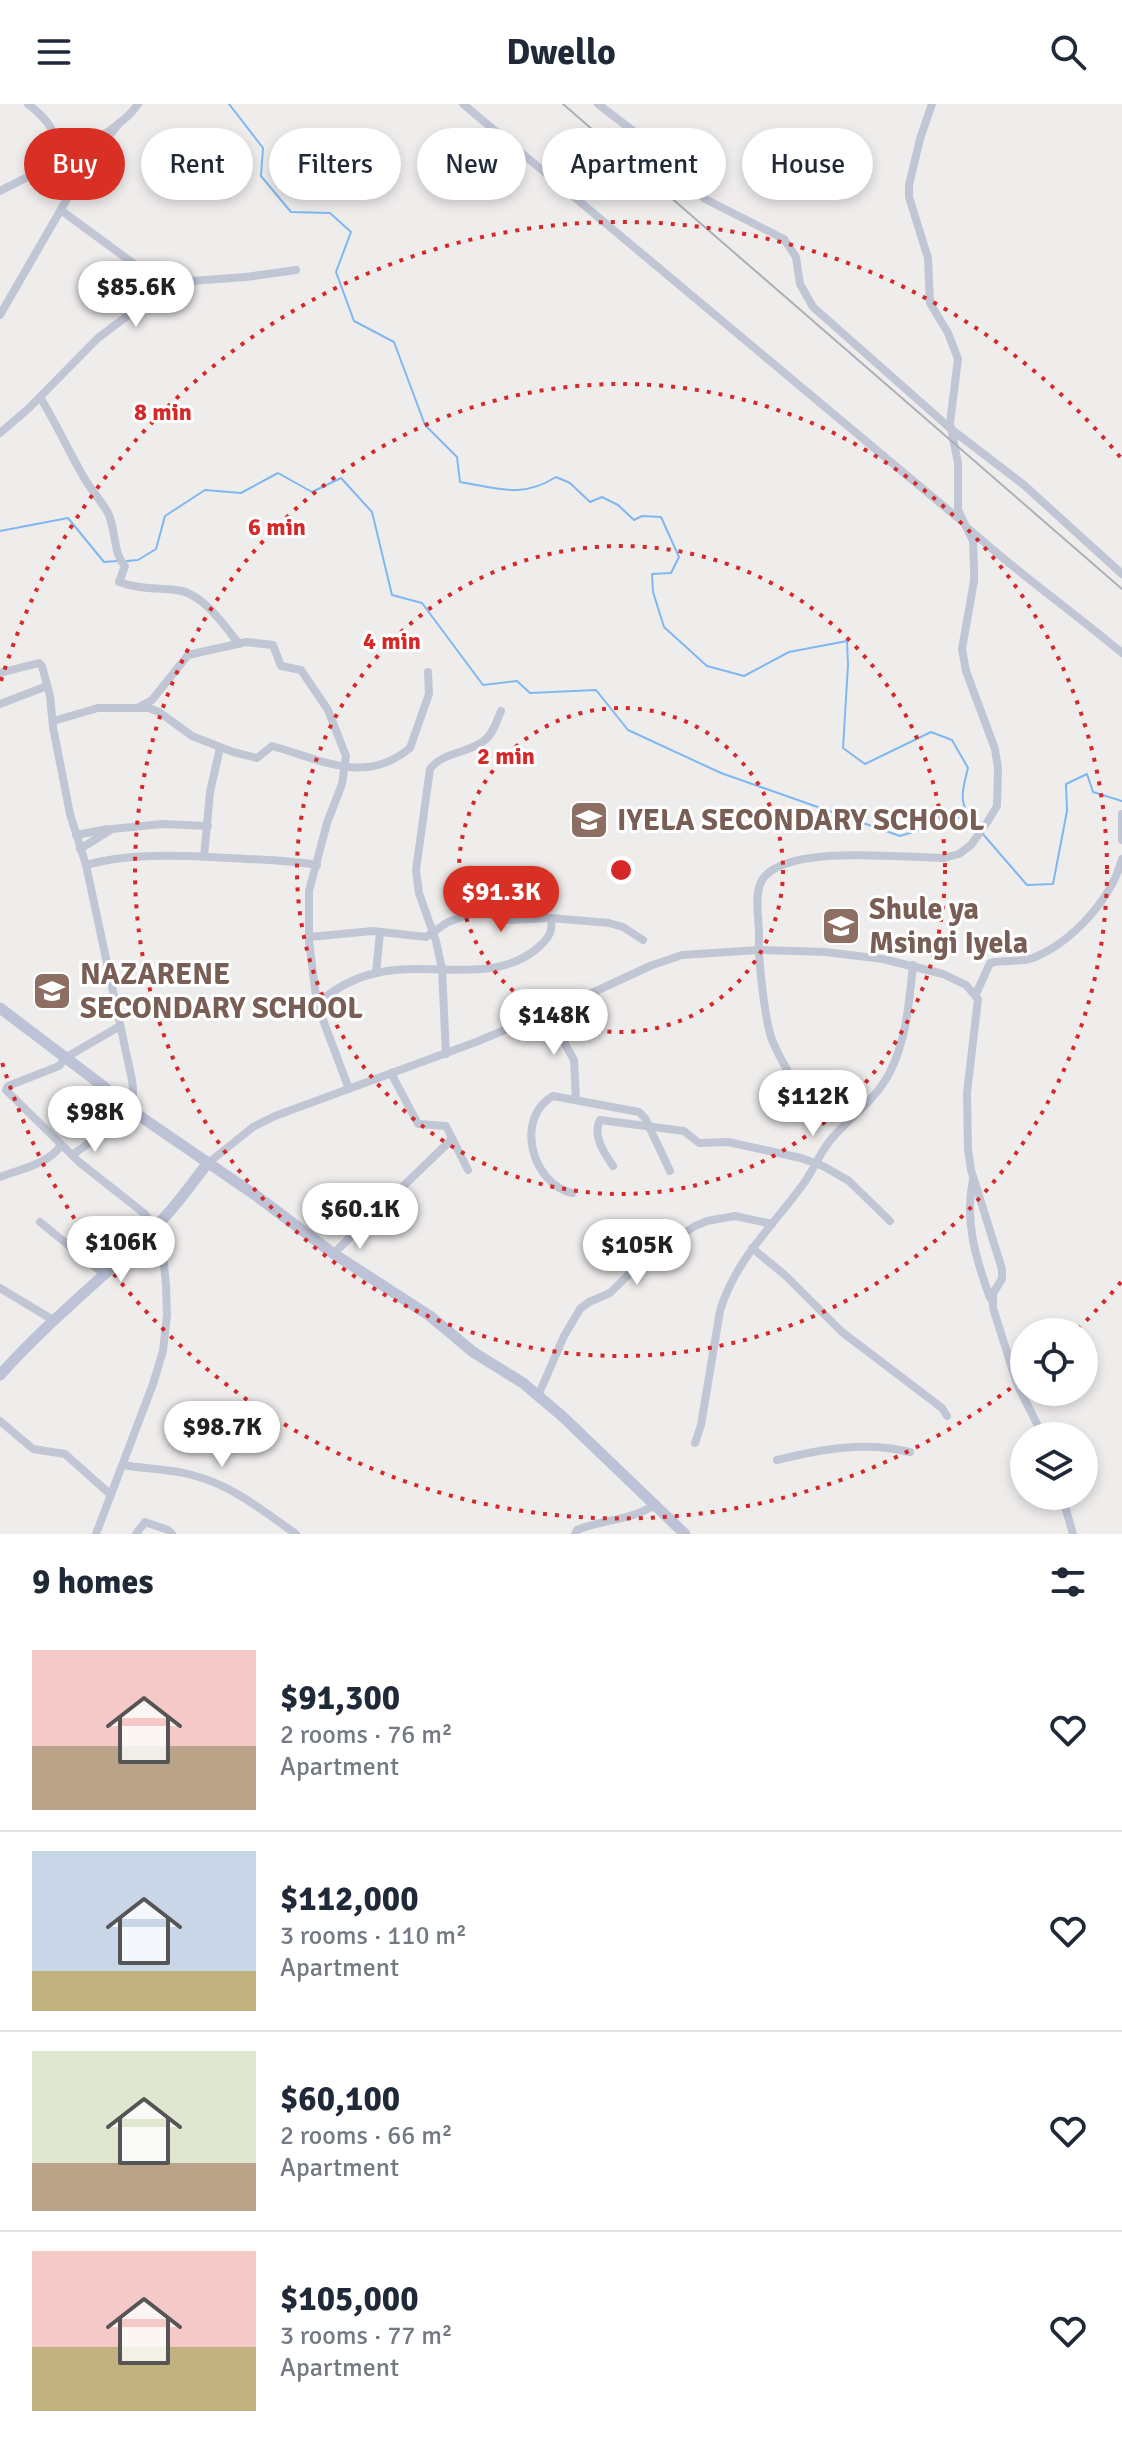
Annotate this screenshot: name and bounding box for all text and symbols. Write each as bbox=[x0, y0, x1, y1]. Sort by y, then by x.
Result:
icon: menu bbox=[32, 30, 76, 74]
text: Dwello bbox=[506, 30, 616, 75]
icon: search bbox=[1046, 30, 1090, 74]
chip: Buy bbox=[24, 128, 125, 200]
chip: Rent bbox=[141, 128, 253, 200]
chip: Filters bbox=[269, 128, 401, 200]
chip: New bbox=[417, 128, 526, 200]
chip: Apartment bbox=[542, 128, 726, 200]
chip: House bbox=[742, 128, 873, 200]
pin: $85.6K bbox=[71, 261, 201, 329]
text: $85.6K bbox=[96, 271, 176, 303]
text: 8 min bbox=[134, 397, 192, 427]
text: 6 min bbox=[248, 512, 306, 542]
text: 4 min bbox=[363, 626, 421, 656]
text: 2 min bbox=[477, 741, 535, 771]
school or university icon: IYELA SECONDARY SCHOOL bbox=[568, 799, 610, 841]
place label: IYELA SECONDARY SCHOOL bbox=[617, 802, 985, 839]
centre of rings bbox=[607, 856, 635, 884]
pin: $91.3K bbox=[436, 866, 566, 934]
text: $91.3K bbox=[461, 876, 541, 908]
place label: Shule ya Msingi Iyela bbox=[869, 891, 1028, 962]
school or university icon: Shule ya Msingi Iyela bbox=[820, 905, 862, 947]
place label: NAZARENE SECONDARY SCHOOL bbox=[80, 956, 363, 1027]
school or university icon: NAZARENE SECONDARY SCHOOL bbox=[31, 970, 73, 1012]
pin: $148K bbox=[498, 989, 610, 1057]
text: $148K bbox=[518, 999, 590, 1031]
pin: $112K bbox=[757, 1070, 869, 1138]
text: $112K bbox=[777, 1080, 849, 1112]
pin: $98K bbox=[48, 1086, 142, 1154]
text: $98K bbox=[66, 1096, 124, 1128]
pin: $60.1K bbox=[295, 1183, 425, 1251]
text: $60.1K bbox=[320, 1193, 400, 1225]
pin: $106K bbox=[65, 1216, 177, 1284]
pin: $105K bbox=[581, 1219, 693, 1287]
text: $106K bbox=[85, 1226, 157, 1258]
text: $105K bbox=[601, 1229, 673, 1261]
map controls bbox=[1010, 1318, 1098, 1510]
button: locate bbox=[1010, 1318, 1098, 1406]
pin: $98.7K bbox=[157, 1401, 287, 1469]
text: $98.7K bbox=[182, 1411, 262, 1443]
button: layers bbox=[1010, 1422, 1098, 1510]
icon: filters bbox=[1046, 1560, 1090, 1604]
text: 9 homes bbox=[32, 1561, 153, 1603]
text: $91,300 bbox=[280, 1677, 400, 1719]
icon: home bbox=[96, 1682, 192, 1778]
icon: heart bbox=[1046, 1708, 1090, 1752]
text: 2 rooms · 76 m² bbox=[280, 1719, 453, 1751]
text: Apartment bbox=[280, 1751, 399, 1783]
text: $112,000 bbox=[280, 1878, 419, 1920]
icon: home bbox=[96, 1883, 192, 1979]
icon: heart bbox=[1046, 1909, 1090, 1953]
text: 3 rooms · 110 m² bbox=[280, 1920, 467, 1952]
text: Apartment bbox=[280, 1952, 399, 1984]
text: $60,100 bbox=[280, 2078, 400, 2120]
icon: home bbox=[96, 2083, 192, 2179]
icon: heart bbox=[1046, 2109, 1090, 2153]
text: 2 rooms · 66 m² bbox=[280, 2120, 453, 2152]
text: Apartment bbox=[280, 2152, 399, 2184]
text: $105,000 bbox=[280, 2278, 419, 2320]
icon: home bbox=[96, 2283, 192, 2379]
icon: heart bbox=[1046, 2309, 1090, 2353]
text: 3 rooms · 77 m² bbox=[280, 2320, 453, 2352]
text: Apartment bbox=[280, 2352, 399, 2384]

